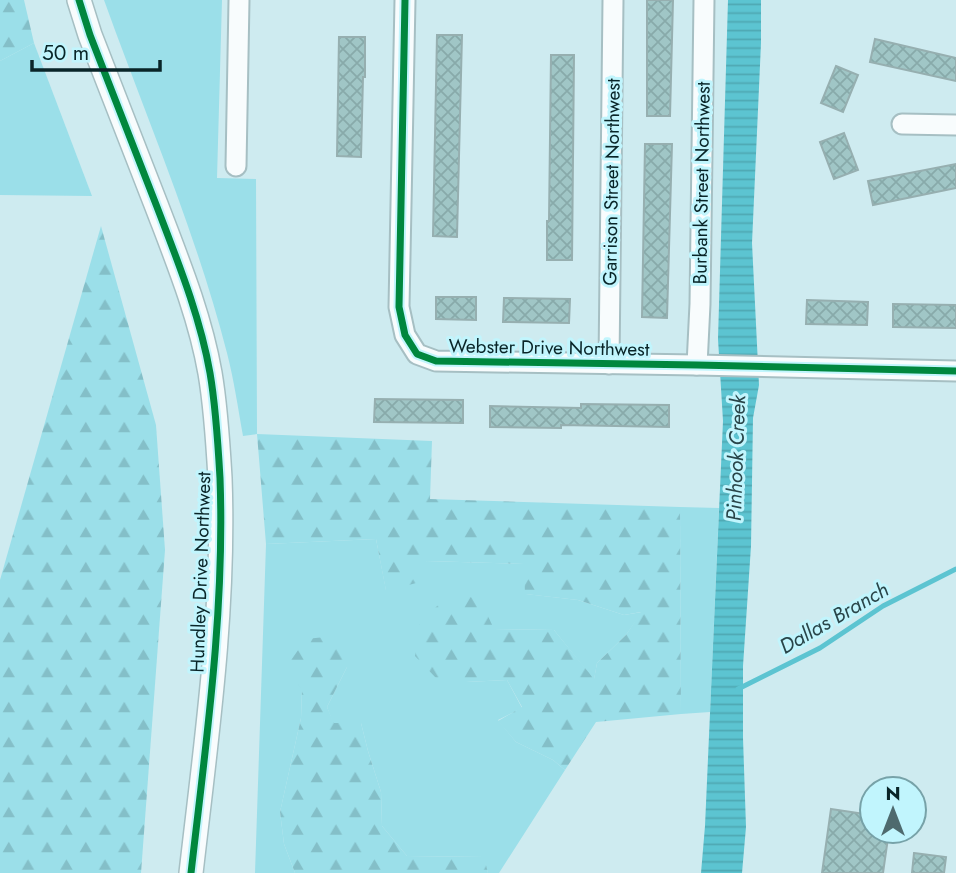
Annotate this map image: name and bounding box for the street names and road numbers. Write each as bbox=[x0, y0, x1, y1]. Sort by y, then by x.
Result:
street label: Garrison Street Northwest bbox=[596, 78, 627, 286]
street label: Burbank Street Northwest bbox=[686, 81, 717, 285]
street label: Webster Drive Northwest bbox=[448, 332, 650, 363]
street label: Hundley Drive Northwest bbox=[184, 471, 218, 673]

